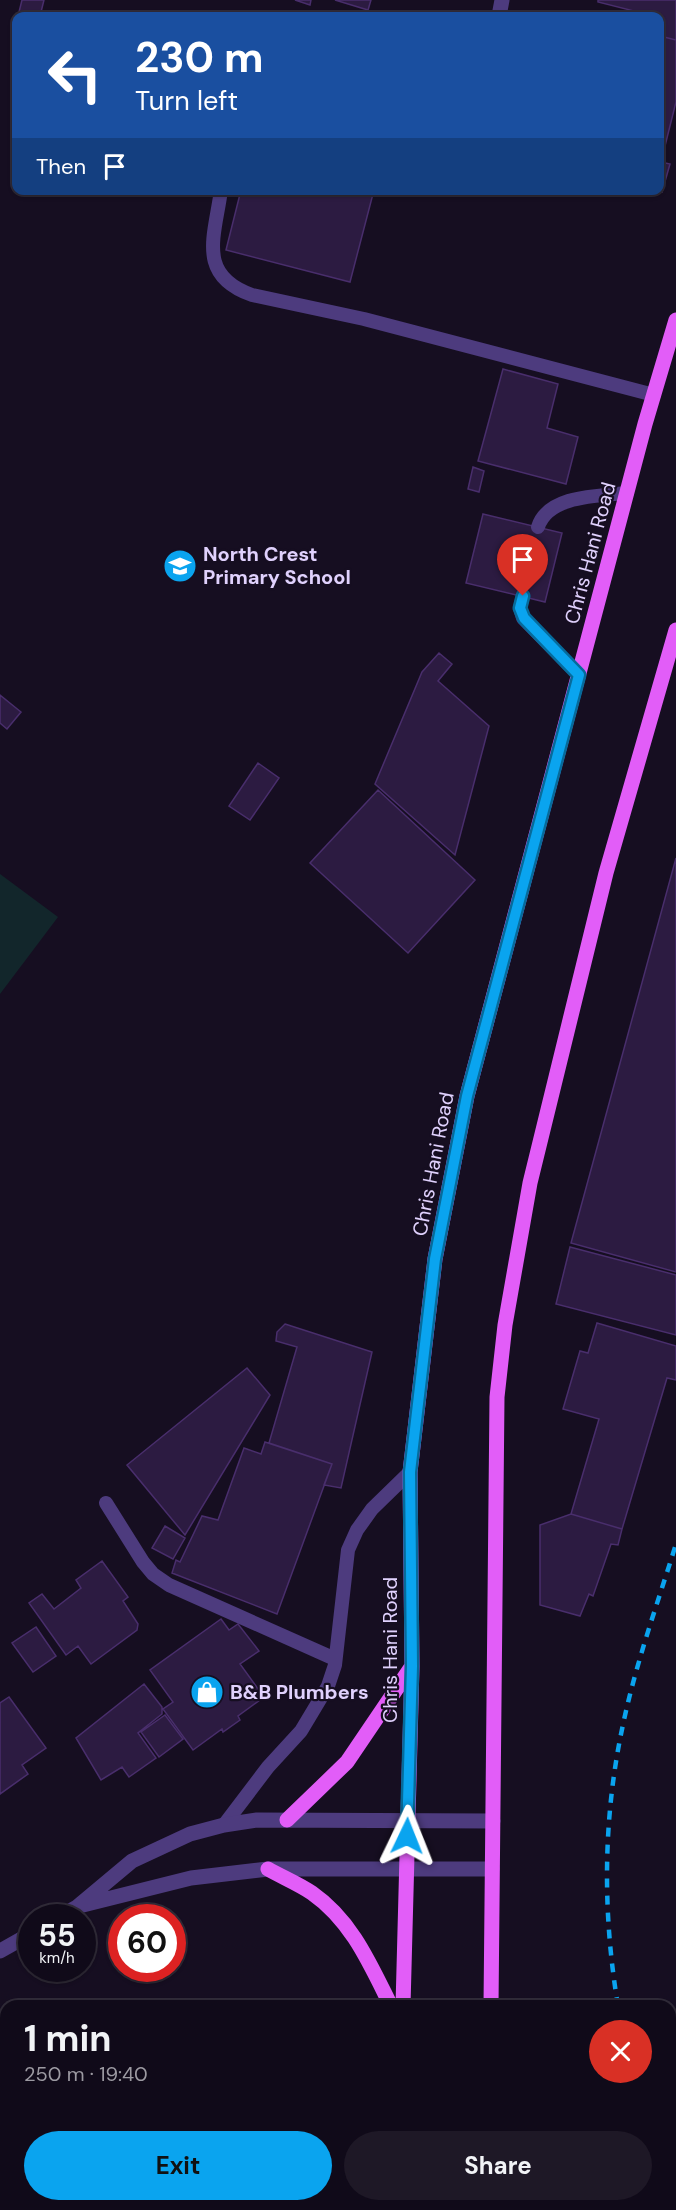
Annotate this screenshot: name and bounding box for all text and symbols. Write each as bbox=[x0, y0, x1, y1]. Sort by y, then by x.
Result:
text: 230 m bbox=[135, 30, 264, 85]
icon: left bbox=[36, 36, 114, 114]
text: Turn left bbox=[135, 83, 238, 118]
icon: arrive bbox=[98, 150, 131, 183]
text: Then bbox=[36, 152, 86, 181]
street label: Chris Hani Road bbox=[559, 479, 621, 627]
pin bbox=[497, 534, 548, 596]
place label: North Crest Primary School bbox=[203, 541, 351, 590]
icon: arrive bbox=[506, 543, 539, 576]
school or university icon: North Crest Primary School bbox=[162, 548, 198, 584]
street label: Chris Hani Road bbox=[406, 1090, 460, 1238]
street label: Chris Hani Road bbox=[377, 1577, 403, 1723]
shop icon: B&B Plumbers bbox=[189, 1674, 225, 1710]
place label: B&B Plumbers bbox=[230, 1679, 369, 1705]
position arrow bbox=[375, 1804, 439, 1868]
speed limit sign: 60 bbox=[108, 1904, 186, 1982]
text: 55 bbox=[38, 1916, 76, 1955]
text: km/h bbox=[39, 1948, 75, 1968]
text: 1 min bbox=[24, 2015, 112, 2062]
button: close bbox=[589, 2020, 652, 2083]
text: 250 m · 19:40 bbox=[24, 2061, 148, 2087]
button: Exit bbox=[24, 2131, 332, 2200]
button: Share bbox=[344, 2131, 652, 2200]

